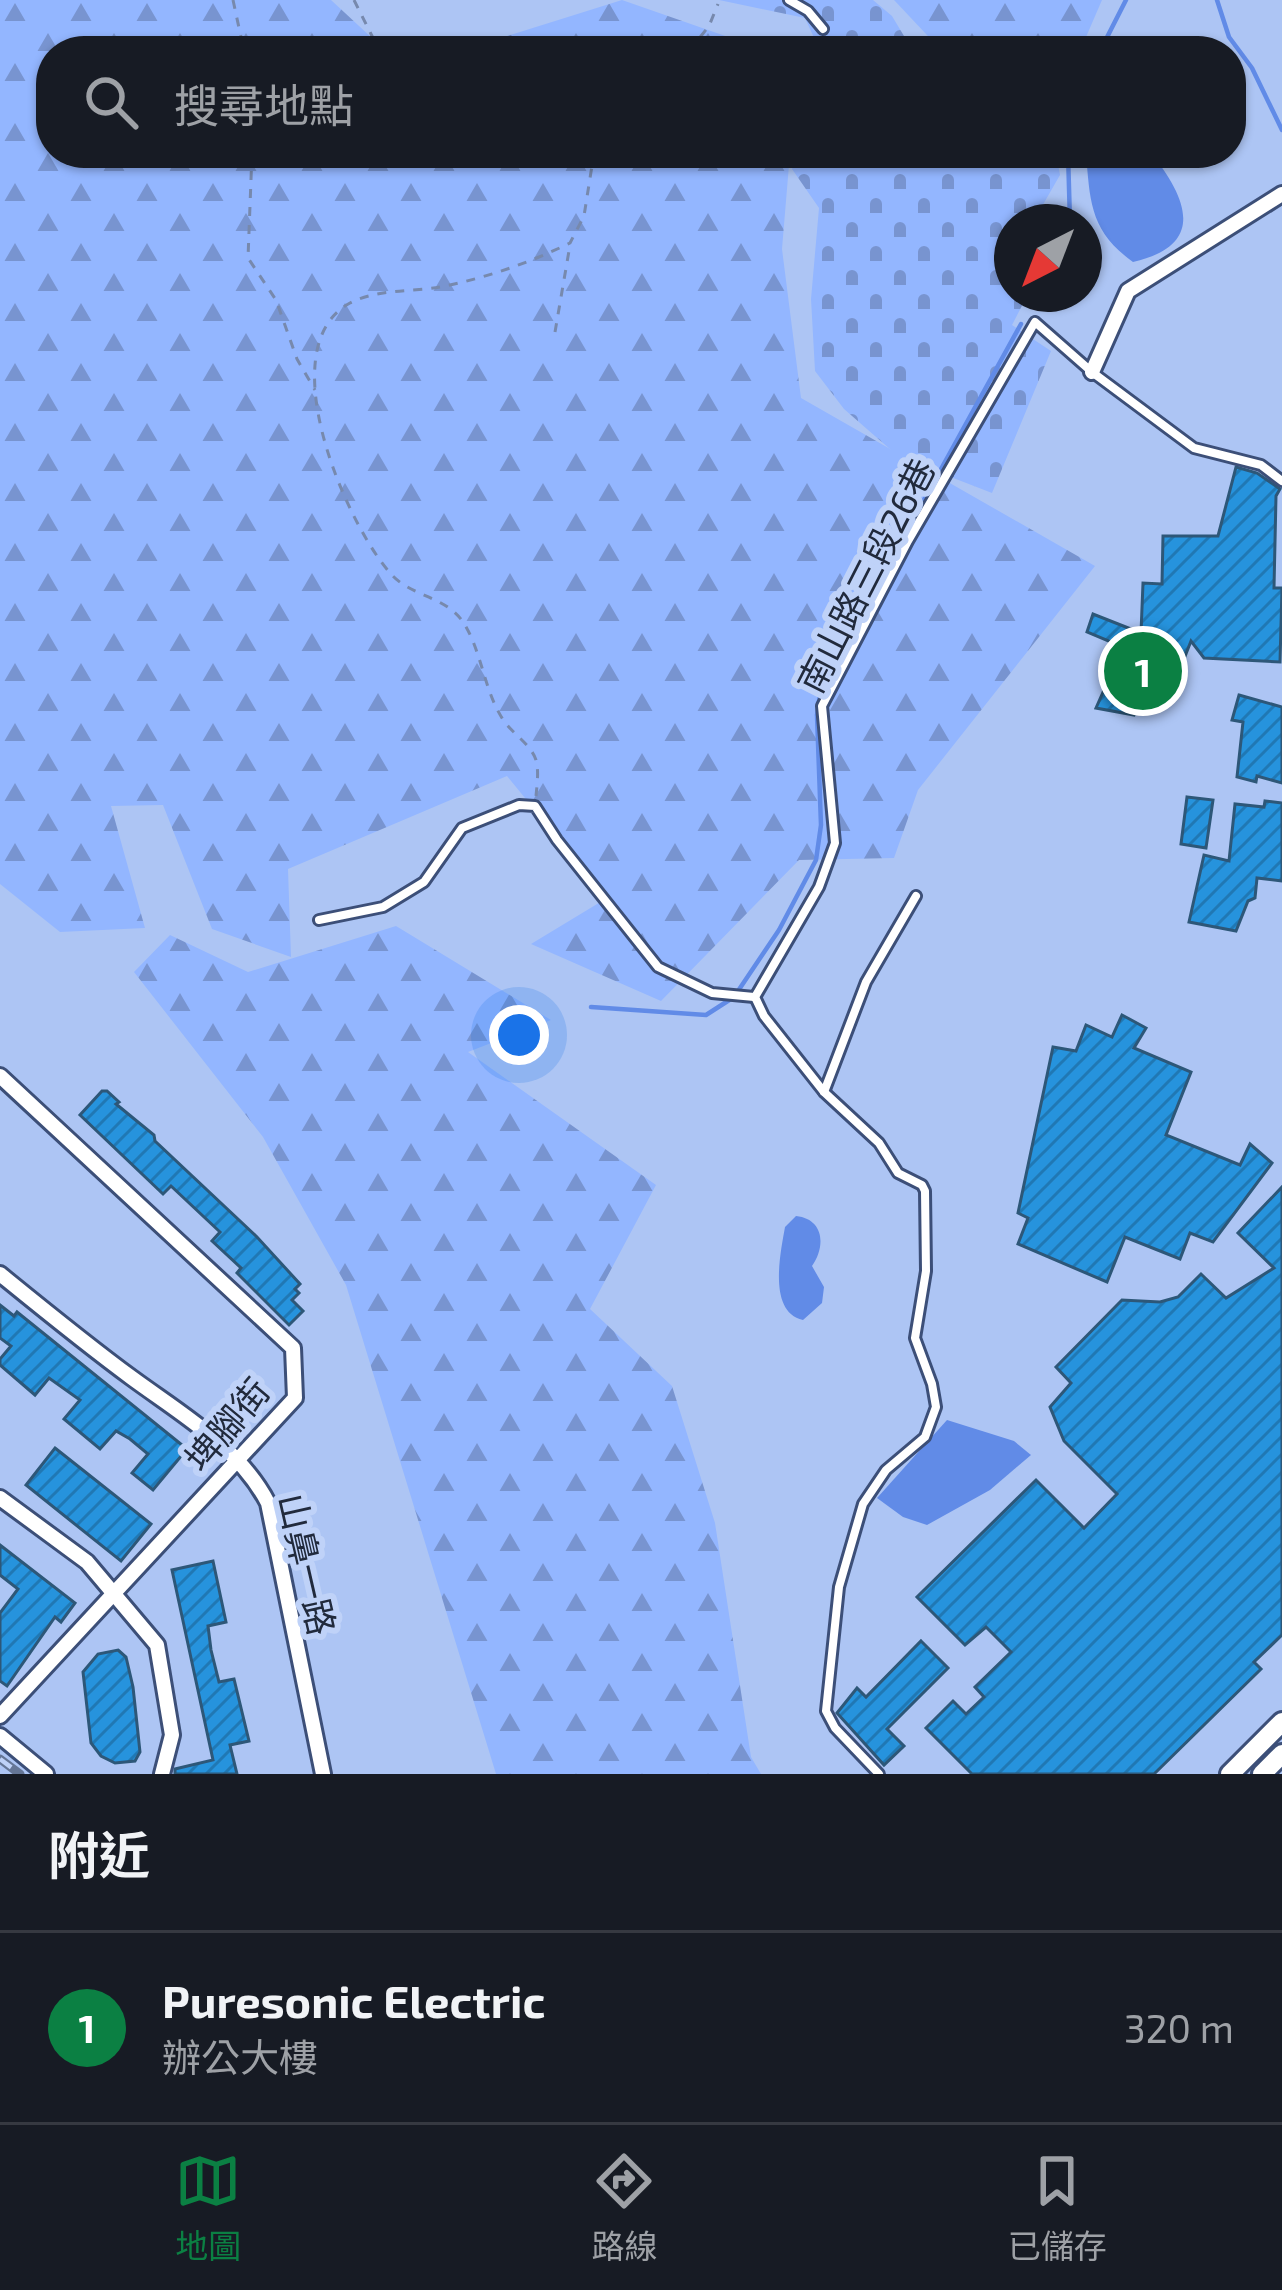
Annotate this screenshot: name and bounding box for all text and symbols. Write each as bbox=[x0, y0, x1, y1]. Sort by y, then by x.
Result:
search box bbox=[36, 36, 1246, 168]
icon: search bbox=[78, 69, 144, 135]
text: 搜尋地點 bbox=[174, 77, 354, 131]
north arrow bbox=[994, 204, 1102, 312]
street label: 南山路三段26巷 bbox=[788, 451, 942, 699]
pin: 1 bbox=[1104, 626, 1182, 716]
your location bbox=[489, 1005, 549, 1065]
street label: 埤腳街 bbox=[175, 1369, 277, 1479]
street label: 山鼻一路 bbox=[271, 1489, 345, 1639]
text: 附近 bbox=[48, 1823, 150, 1884]
text: Puresonic Electric bbox=[162, 1973, 545, 2027]
text: 1 bbox=[79, 2004, 95, 2051]
text: 320 m bbox=[1124, 2004, 1234, 2051]
text: 辦公大樓 bbox=[162, 2033, 318, 2080]
tab: 地圖 bbox=[175, 2148, 241, 2268]
tab: 路線 bbox=[591, 2148, 657, 2268]
tab: 已儲存 bbox=[1008, 2148, 1107, 2268]

